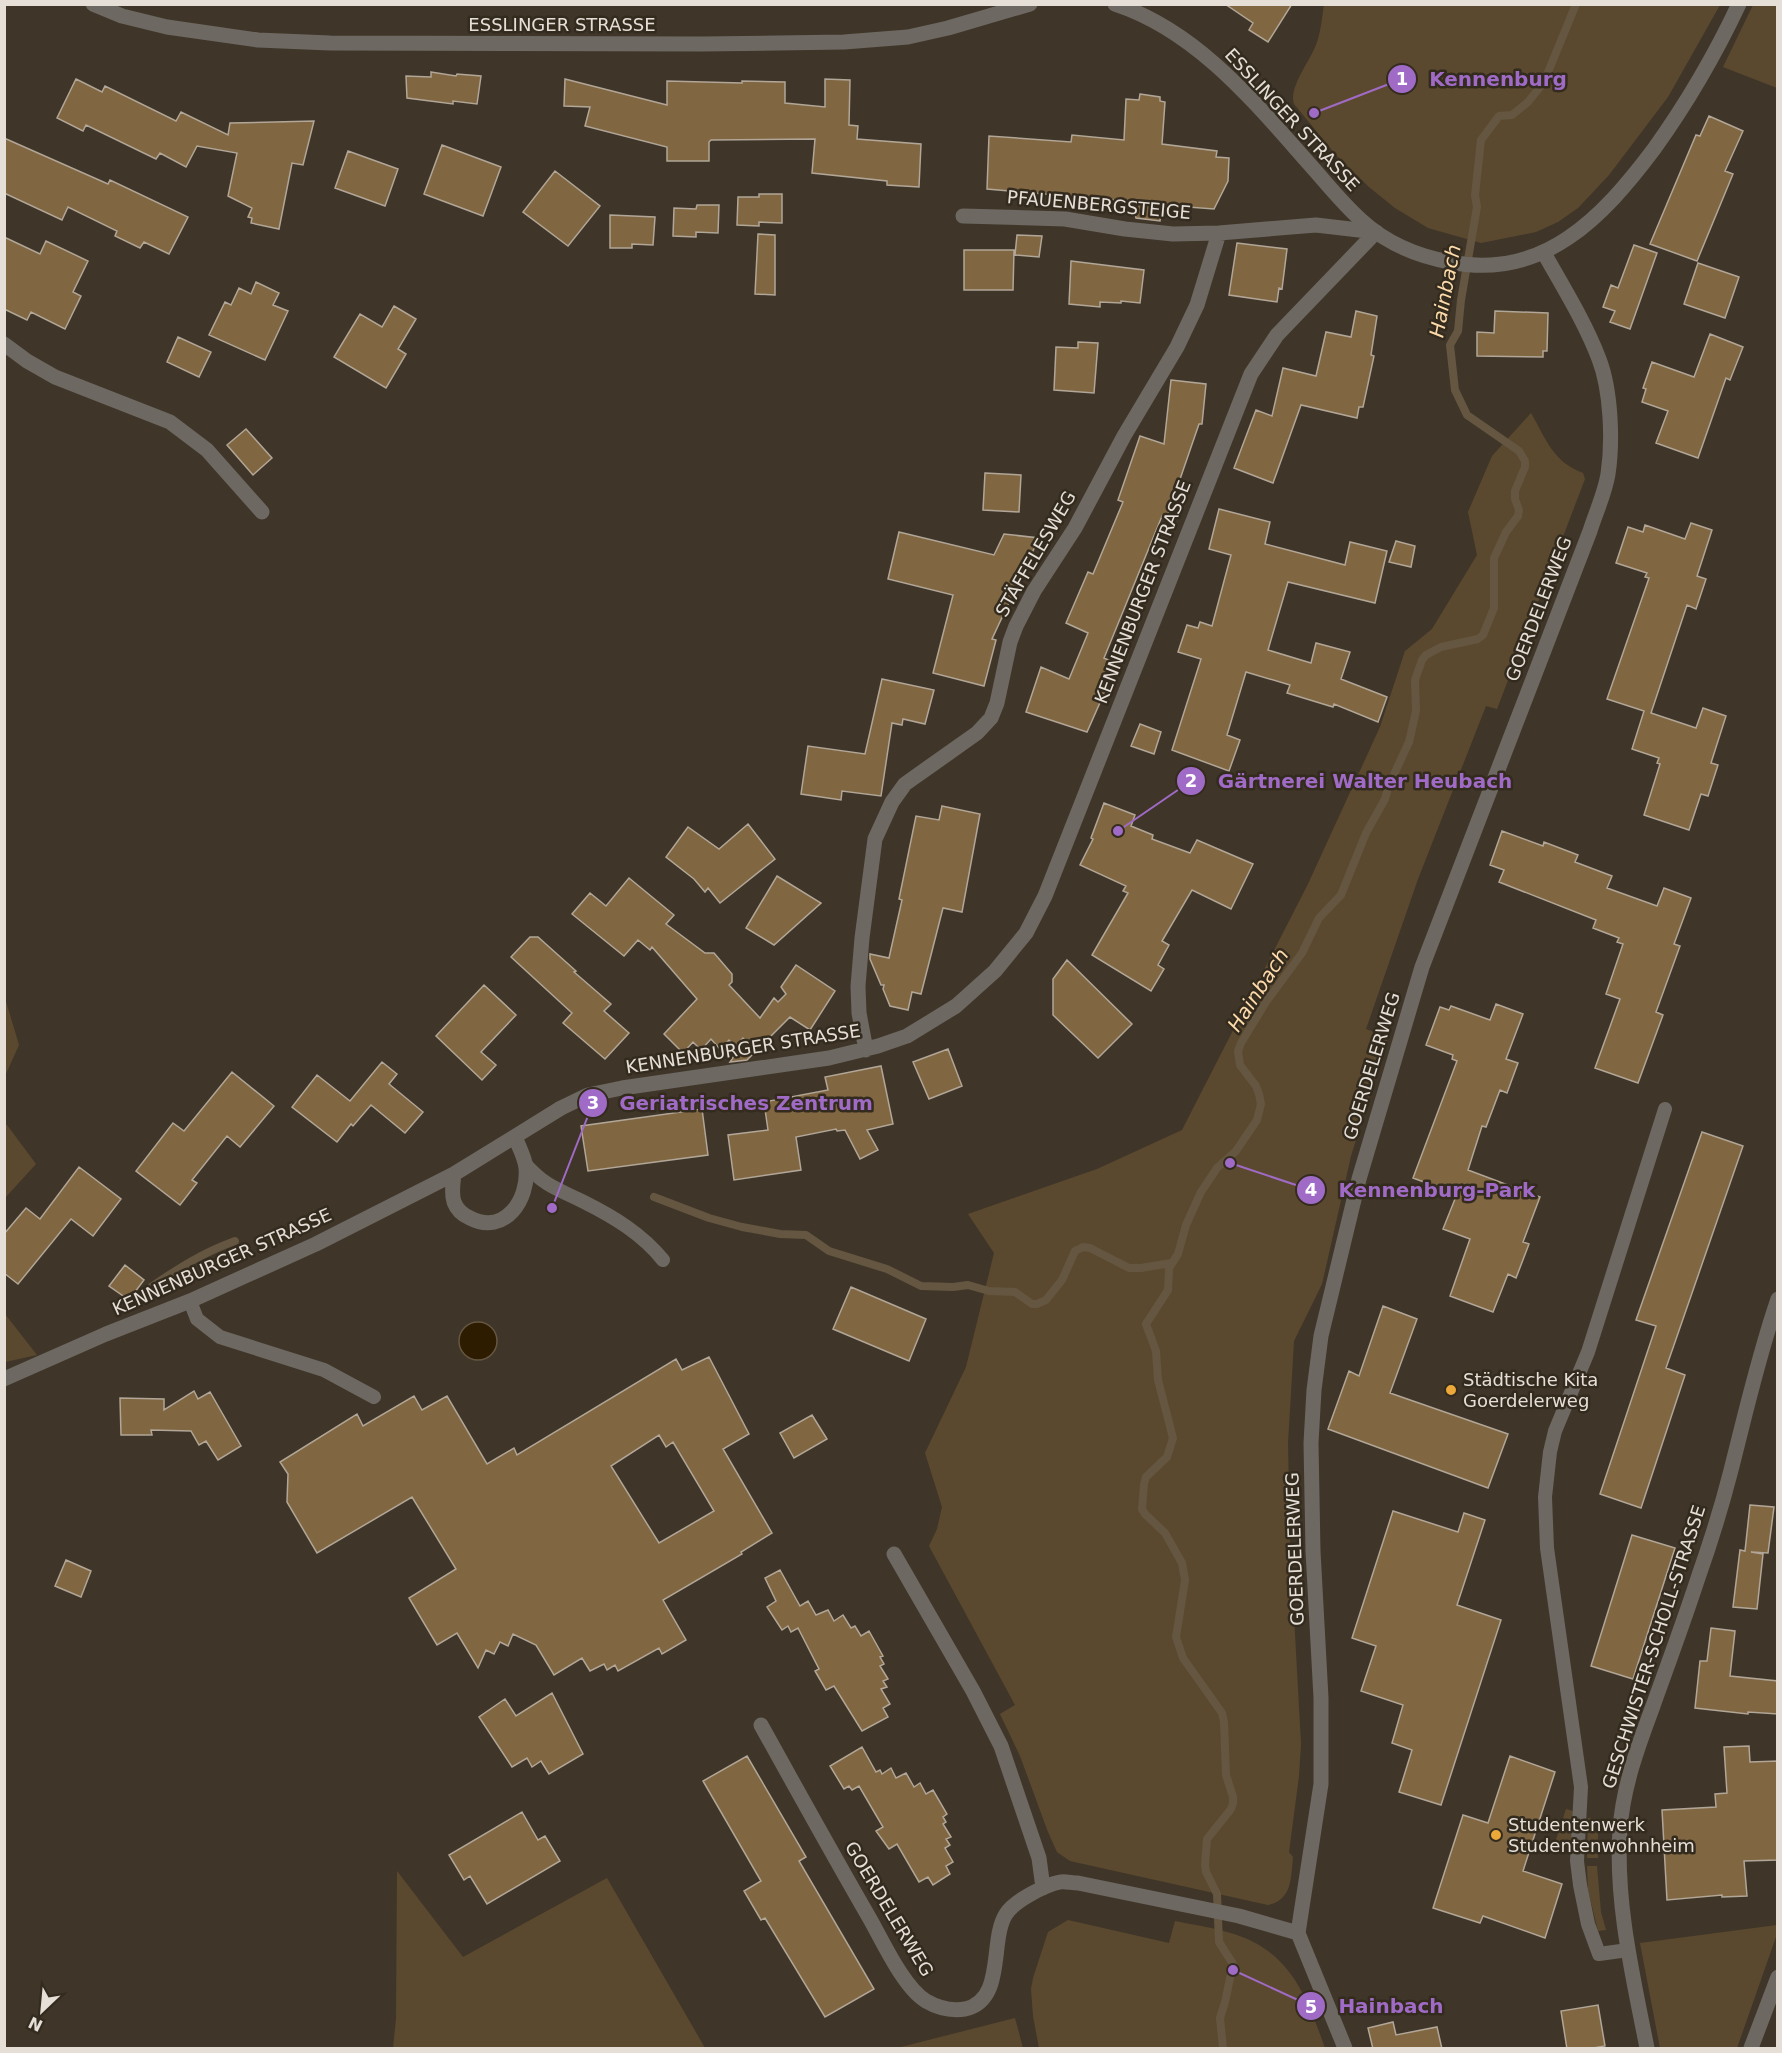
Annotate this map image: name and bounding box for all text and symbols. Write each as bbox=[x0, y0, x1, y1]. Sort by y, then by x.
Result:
street label: ESSLINGER STRASSE bbox=[468, 14, 656, 35]
street label: ESSLINGER STRASSE bbox=[1221, 44, 1364, 195]
callout: Kennenburg bbox=[1387, 60, 1579, 98]
text: Kennenburg bbox=[1429, 67, 1567, 91]
text: 1 bbox=[1396, 68, 1408, 89]
street label: PFAUENBERGSTEIGE bbox=[1006, 186, 1192, 223]
water label: Hainbach bbox=[1424, 242, 1466, 340]
street label: KENNENBURGER STRASSE bbox=[1090, 477, 1195, 706]
street label: STÄFFELESWEG bbox=[991, 487, 1080, 620]
street label: GOERDELERWEG bbox=[1501, 533, 1576, 684]
callout: Gärtnerei Walter Heubach bbox=[1176, 762, 1525, 800]
text: Gärtnerei Walter Heubach bbox=[1218, 769, 1512, 793]
text: 2 bbox=[1185, 770, 1197, 791]
water label: Hainbach bbox=[1222, 944, 1294, 1036]
street label: GOERDELERWEG bbox=[1339, 989, 1404, 1142]
street label: KENNENBURGER STRASSE bbox=[624, 1020, 862, 1077]
callout: Geriatrisches Zentrum bbox=[578, 1084, 885, 1122]
text: Geriatrisches Zentrum bbox=[619, 1091, 873, 1115]
text: 3 bbox=[587, 1092, 599, 1113]
callout: Kennenburg-Park bbox=[1296, 1171, 1547, 1209]
text: Kennenburg-Park bbox=[1339, 1178, 1536, 1202]
text: 4 bbox=[1305, 1179, 1317, 1200]
street label: KENNENBURGER STRASSE bbox=[109, 1204, 334, 1319]
place label: Städtische Kita Goerdelerweg bbox=[1463, 1369, 1598, 1411]
marker: Städtische Kita Goerdelerweg bbox=[1444, 1383, 1458, 1397]
street label: GOERDELERWEG bbox=[1281, 1472, 1308, 1626]
street label: GESCHWISTER-SCHOLL-STRASSE bbox=[1598, 1503, 1709, 1791]
place label: Studentenwerk Studentenwohnheim bbox=[1508, 1814, 1695, 1856]
marker: Studentenwerk Studentenwohnheim bbox=[1489, 1828, 1503, 1842]
street label: GOERDELERWEG bbox=[841, 1838, 938, 1980]
north arrow bbox=[12, 1981, 72, 2041]
callout: Hainbach bbox=[1296, 1987, 1455, 2025]
text: Hainbach bbox=[1338, 1994, 1444, 2018]
text: 5 bbox=[1305, 1996, 1317, 2017]
text: N bbox=[25, 2013, 46, 2036]

